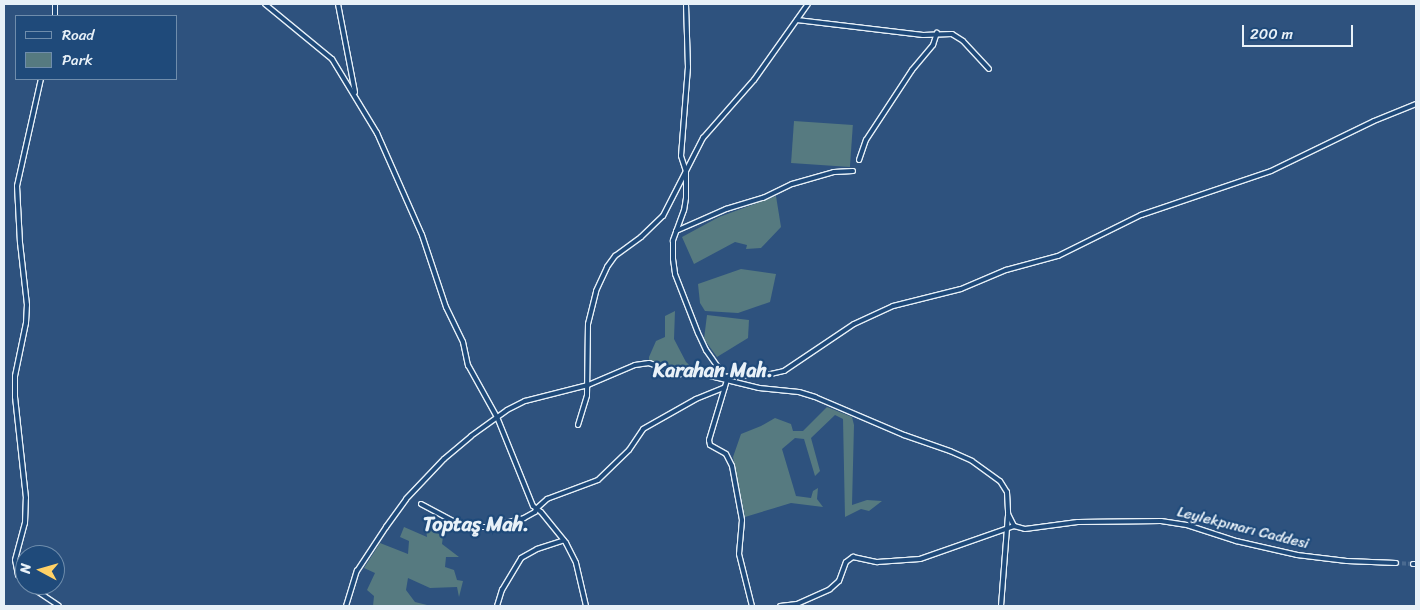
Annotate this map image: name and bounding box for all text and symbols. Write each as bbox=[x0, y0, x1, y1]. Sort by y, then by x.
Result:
legend bbox=[15, 15, 178, 80]
scale bar bbox=[1245, 15, 1356, 47]
text: 200 m bbox=[1250, 21, 1293, 47]
text: Road bbox=[62, 22, 94, 48]
text: Park bbox=[62, 47, 93, 73]
district label: Karahan Mah. bbox=[653, 358, 773, 382]
street label: Leylekpınarı Caddesi bbox=[1175, 503, 1311, 553]
district label: Toptaş Mah. bbox=[423, 512, 529, 536]
north arrow bbox=[15, 545, 65, 595]
text: N bbox=[13, 562, 39, 575]

